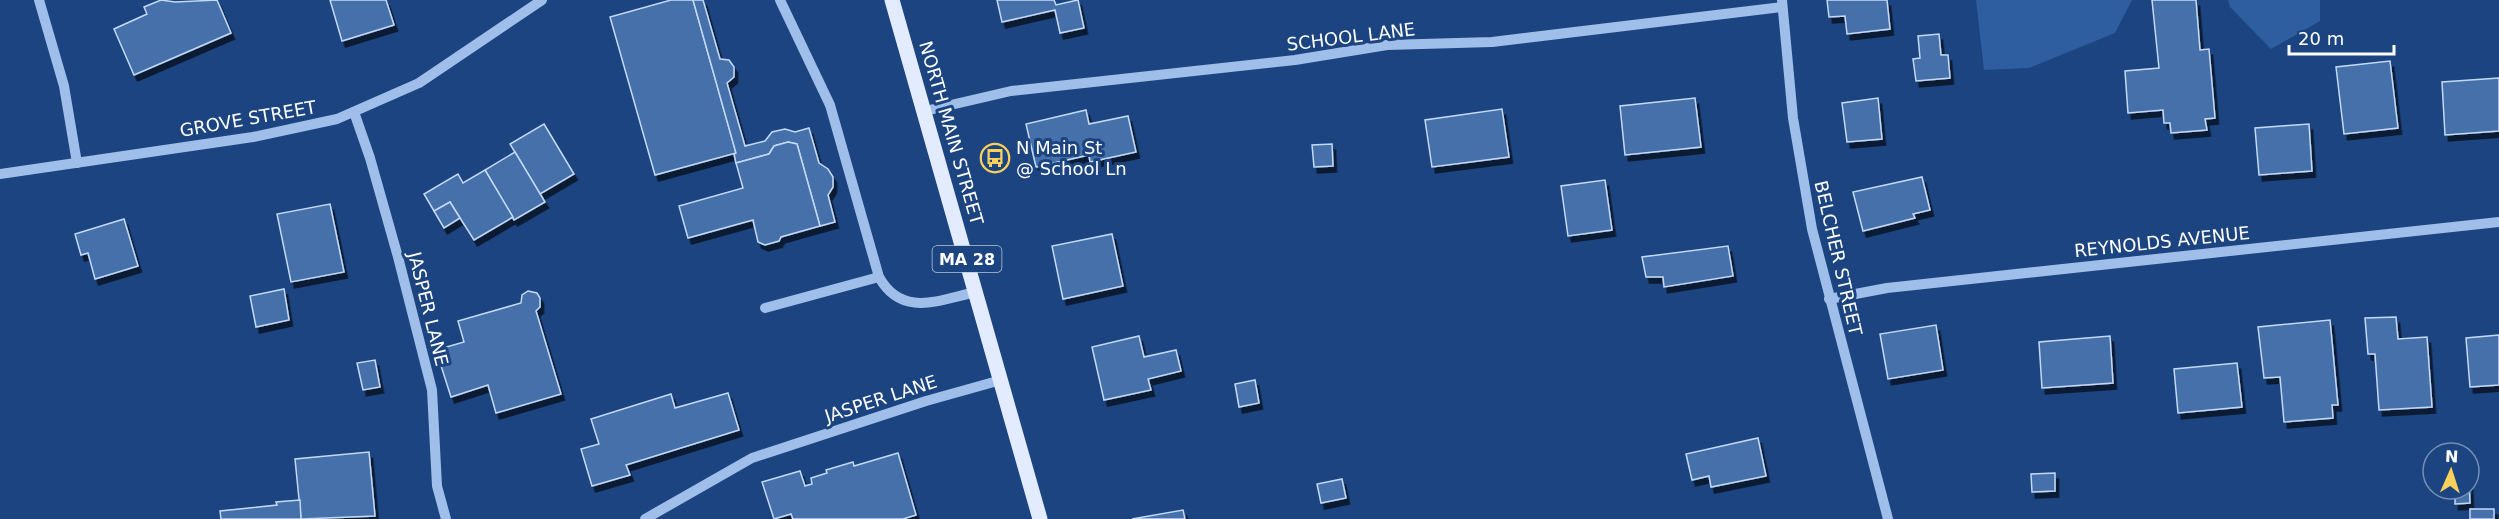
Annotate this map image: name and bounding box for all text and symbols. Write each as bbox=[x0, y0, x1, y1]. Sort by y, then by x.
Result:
street label: SCHOOL LANE bbox=[1286, 18, 1416, 55]
scale bar bbox=[2289, 18, 2394, 56]
text: 20 m bbox=[2298, 28, 2344, 49]
street label: NORTH MAIN STREET bbox=[915, 39, 988, 228]
street label: GROVE STREET bbox=[178, 96, 319, 141]
place label: N Main St @ School Ln bbox=[1016, 137, 1127, 179]
bus stop icon: N Main St @ School Ln bbox=[979, 142, 1011, 174]
street label: BELCHER STREET bbox=[1810, 178, 1867, 338]
street label: REYNOLDS AVENUE bbox=[2073, 222, 2251, 261]
road number: MA 28 bbox=[932, 246, 1002, 272]
street label: JASPER LANE bbox=[404, 249, 453, 368]
street label: JASPER LANE bbox=[821, 370, 940, 427]
north arrow bbox=[2421, 441, 2481, 501]
text: N bbox=[2445, 447, 2459, 466]

